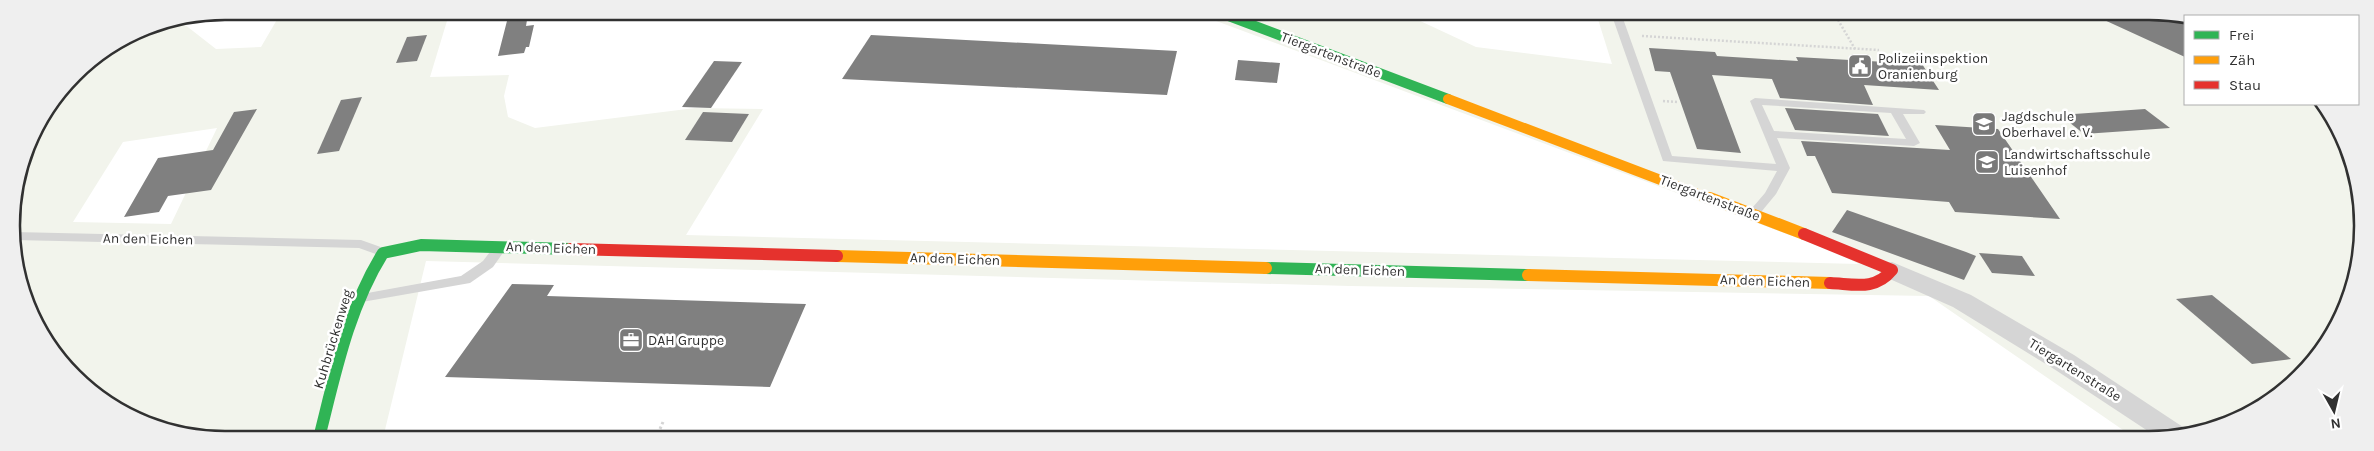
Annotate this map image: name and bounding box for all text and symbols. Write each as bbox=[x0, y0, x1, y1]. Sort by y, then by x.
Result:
legend bbox=[2184, 15, 2359, 105]
text: Frei bbox=[2229, 26, 2254, 44]
street label: Tiergartenstraße bbox=[1278, 28, 1384, 82]
place label: Polizeiinspektion Oranienburg bbox=[1878, 50, 1988, 83]
text: Zäh bbox=[2229, 51, 2255, 69]
public building icon: Polizeiinspektion Oranienburg bbox=[1847, 53, 1873, 79]
text: Stau bbox=[2229, 76, 2261, 94]
place label: Jagdschule Oberhavel e. V. bbox=[2002, 108, 2093, 141]
school or university icon: Jagdschule Oberhavel e. V. bbox=[1971, 111, 1997, 137]
place label: Landwirtschaftsschule Luisenhof bbox=[2004, 146, 2150, 179]
school or university icon: Landwirtschaftsschule Luisenhof bbox=[1974, 149, 2000, 175]
street label: Tiergartenstraße bbox=[1657, 171, 1763, 225]
street label: An den Eichen bbox=[103, 230, 193, 248]
street label: An den Eichen bbox=[506, 238, 596, 258]
street label: An den Eichen bbox=[910, 249, 1000, 269]
street label: An den Eichen bbox=[1315, 260, 1405, 280]
street label: An den Eichen bbox=[1720, 271, 1810, 291]
street label: Kuhbrückenweg bbox=[310, 287, 356, 391]
office icon: DAH Gruppe bbox=[618, 327, 644, 353]
place label: DAH Gruppe bbox=[648, 332, 724, 349]
street label: Tiergartenstraße bbox=[2026, 335, 2124, 405]
north arrow bbox=[2309, 386, 2359, 436]
text: N bbox=[2330, 414, 2342, 432]

